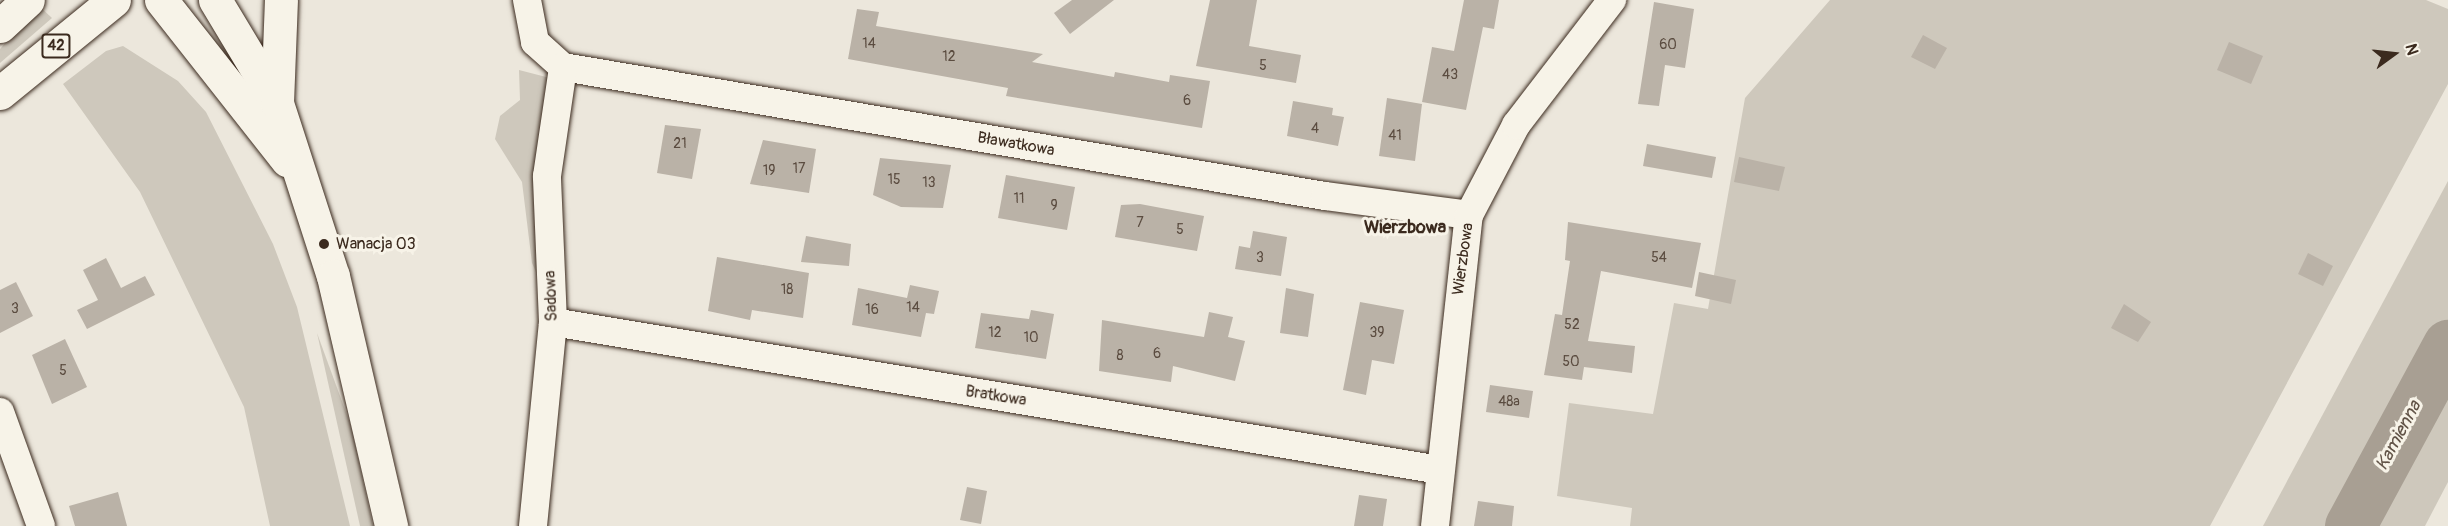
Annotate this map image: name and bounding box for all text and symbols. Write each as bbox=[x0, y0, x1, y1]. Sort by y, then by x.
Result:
north arrow bbox=[2364, 24, 2424, 84]
road number: 42 bbox=[41, 34, 71, 58]
house number: 14 bbox=[862, 36, 876, 52]
house number: 60 bbox=[1659, 37, 1677, 53]
text: N bbox=[2400, 42, 2422, 57]
house number: 12 bbox=[942, 49, 956, 65]
house number: 5 bbox=[1259, 58, 1267, 74]
house number: 43 bbox=[1442, 67, 1458, 83]
house number: 6 bbox=[1183, 93, 1191, 109]
house number: 4 bbox=[1311, 121, 1319, 137]
street label: Bławatkowa bbox=[976, 128, 1056, 160]
house number: 41 bbox=[1388, 128, 1402, 144]
house number: 21 bbox=[673, 136, 687, 152]
house number: 17 bbox=[793, 161, 805, 177]
house number: 19 bbox=[763, 163, 775, 179]
house number: 15 bbox=[887, 172, 901, 188]
house number: 13 bbox=[922, 175, 936, 191]
house number: 11 bbox=[1014, 191, 1024, 207]
house number: 9 bbox=[1050, 198, 1058, 214]
house number: 7 bbox=[1136, 215, 1144, 231]
district label: Wierzbowa bbox=[1364, 217, 1446, 239]
house number: 5 bbox=[1176, 222, 1184, 238]
street label: Wierzbowa bbox=[1448, 222, 1478, 296]
place label: Wanacja 03 bbox=[336, 234, 416, 254]
marker: Wanacja 03 bbox=[317, 237, 331, 251]
house number: 3 bbox=[1256, 250, 1264, 266]
house number: 54 bbox=[1651, 250, 1667, 266]
street label: Sadowa bbox=[541, 270, 561, 322]
house number: 18 bbox=[781, 282, 793, 298]
house number: 14 bbox=[906, 300, 920, 316]
house number: 3 bbox=[11, 301, 19, 317]
house number: 16 bbox=[865, 302, 879, 318]
house number: 52 bbox=[1564, 317, 1580, 333]
house number: 12 bbox=[988, 325, 1002, 341]
house number: 39 bbox=[1369, 325, 1385, 341]
house number: 10 bbox=[1023, 330, 1039, 346]
house number: 6 bbox=[1153, 346, 1161, 362]
house number: 8 bbox=[1116, 348, 1124, 364]
house number: 50 bbox=[1562, 354, 1580, 370]
house number: 5 bbox=[59, 363, 67, 379]
street label: Bratkowa bbox=[964, 382, 1028, 410]
house number: 48a bbox=[1498, 394, 1520, 410]
water label: Kamienna bbox=[2372, 398, 2426, 474]

